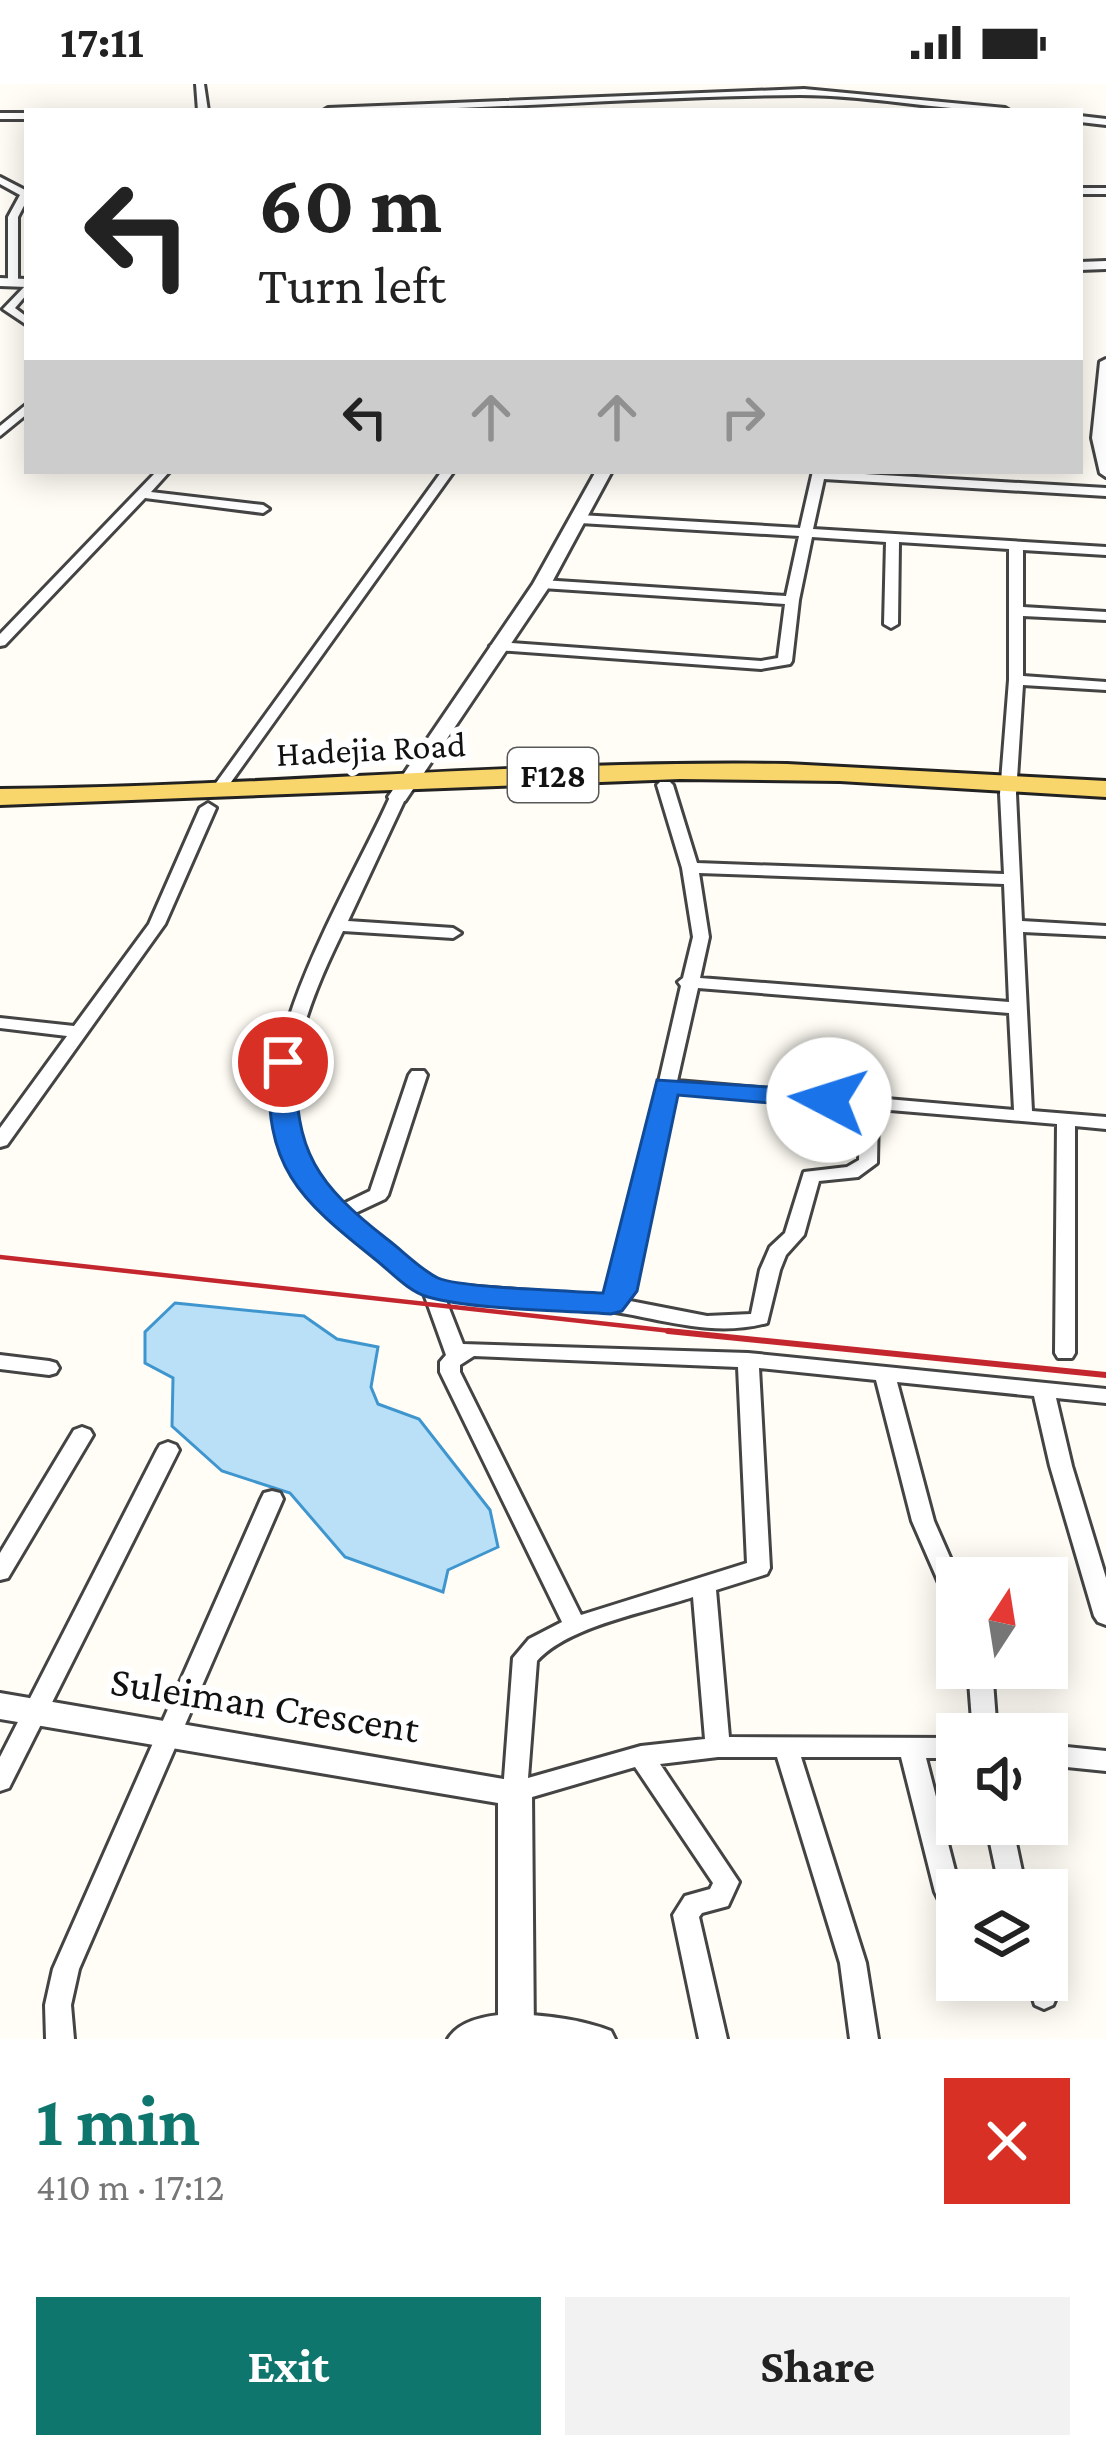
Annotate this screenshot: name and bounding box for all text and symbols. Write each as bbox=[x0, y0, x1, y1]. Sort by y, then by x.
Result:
text: 17:11 bbox=[60, 17, 144, 67]
icon: left bbox=[60, 156, 216, 312]
text: 60 m bbox=[258, 157, 442, 250]
text: Turn left bbox=[258, 255, 446, 315]
icon: left bbox=[332, 384, 398, 450]
icon: ahead bbox=[458, 384, 524, 450]
icon: ahead bbox=[584, 384, 650, 450]
icon: right bbox=[710, 384, 776, 450]
street label: Hadejia Road bbox=[275, 724, 467, 774]
road number: F128 bbox=[508, 748, 598, 802]
pin bbox=[232, 1011, 334, 1113]
icon: arrive bbox=[250, 1029, 316, 1095]
position arrow bbox=[766, 1037, 892, 1163]
north arrow bbox=[936, 1557, 1068, 1689]
map controls bbox=[936, 1557, 1068, 2001]
street label: Suleiman Crescent bbox=[107, 1656, 424, 1752]
button: sound bbox=[936, 1713, 1068, 1845]
button: layers bbox=[936, 1869, 1068, 2001]
button: close bbox=[944, 2078, 1070, 2204]
text: 1 min bbox=[36, 2080, 200, 2160]
text: 410 m · 17:12 bbox=[36, 2165, 224, 2208]
button: Exit bbox=[36, 2297, 541, 2435]
button: Share bbox=[565, 2297, 1070, 2435]

